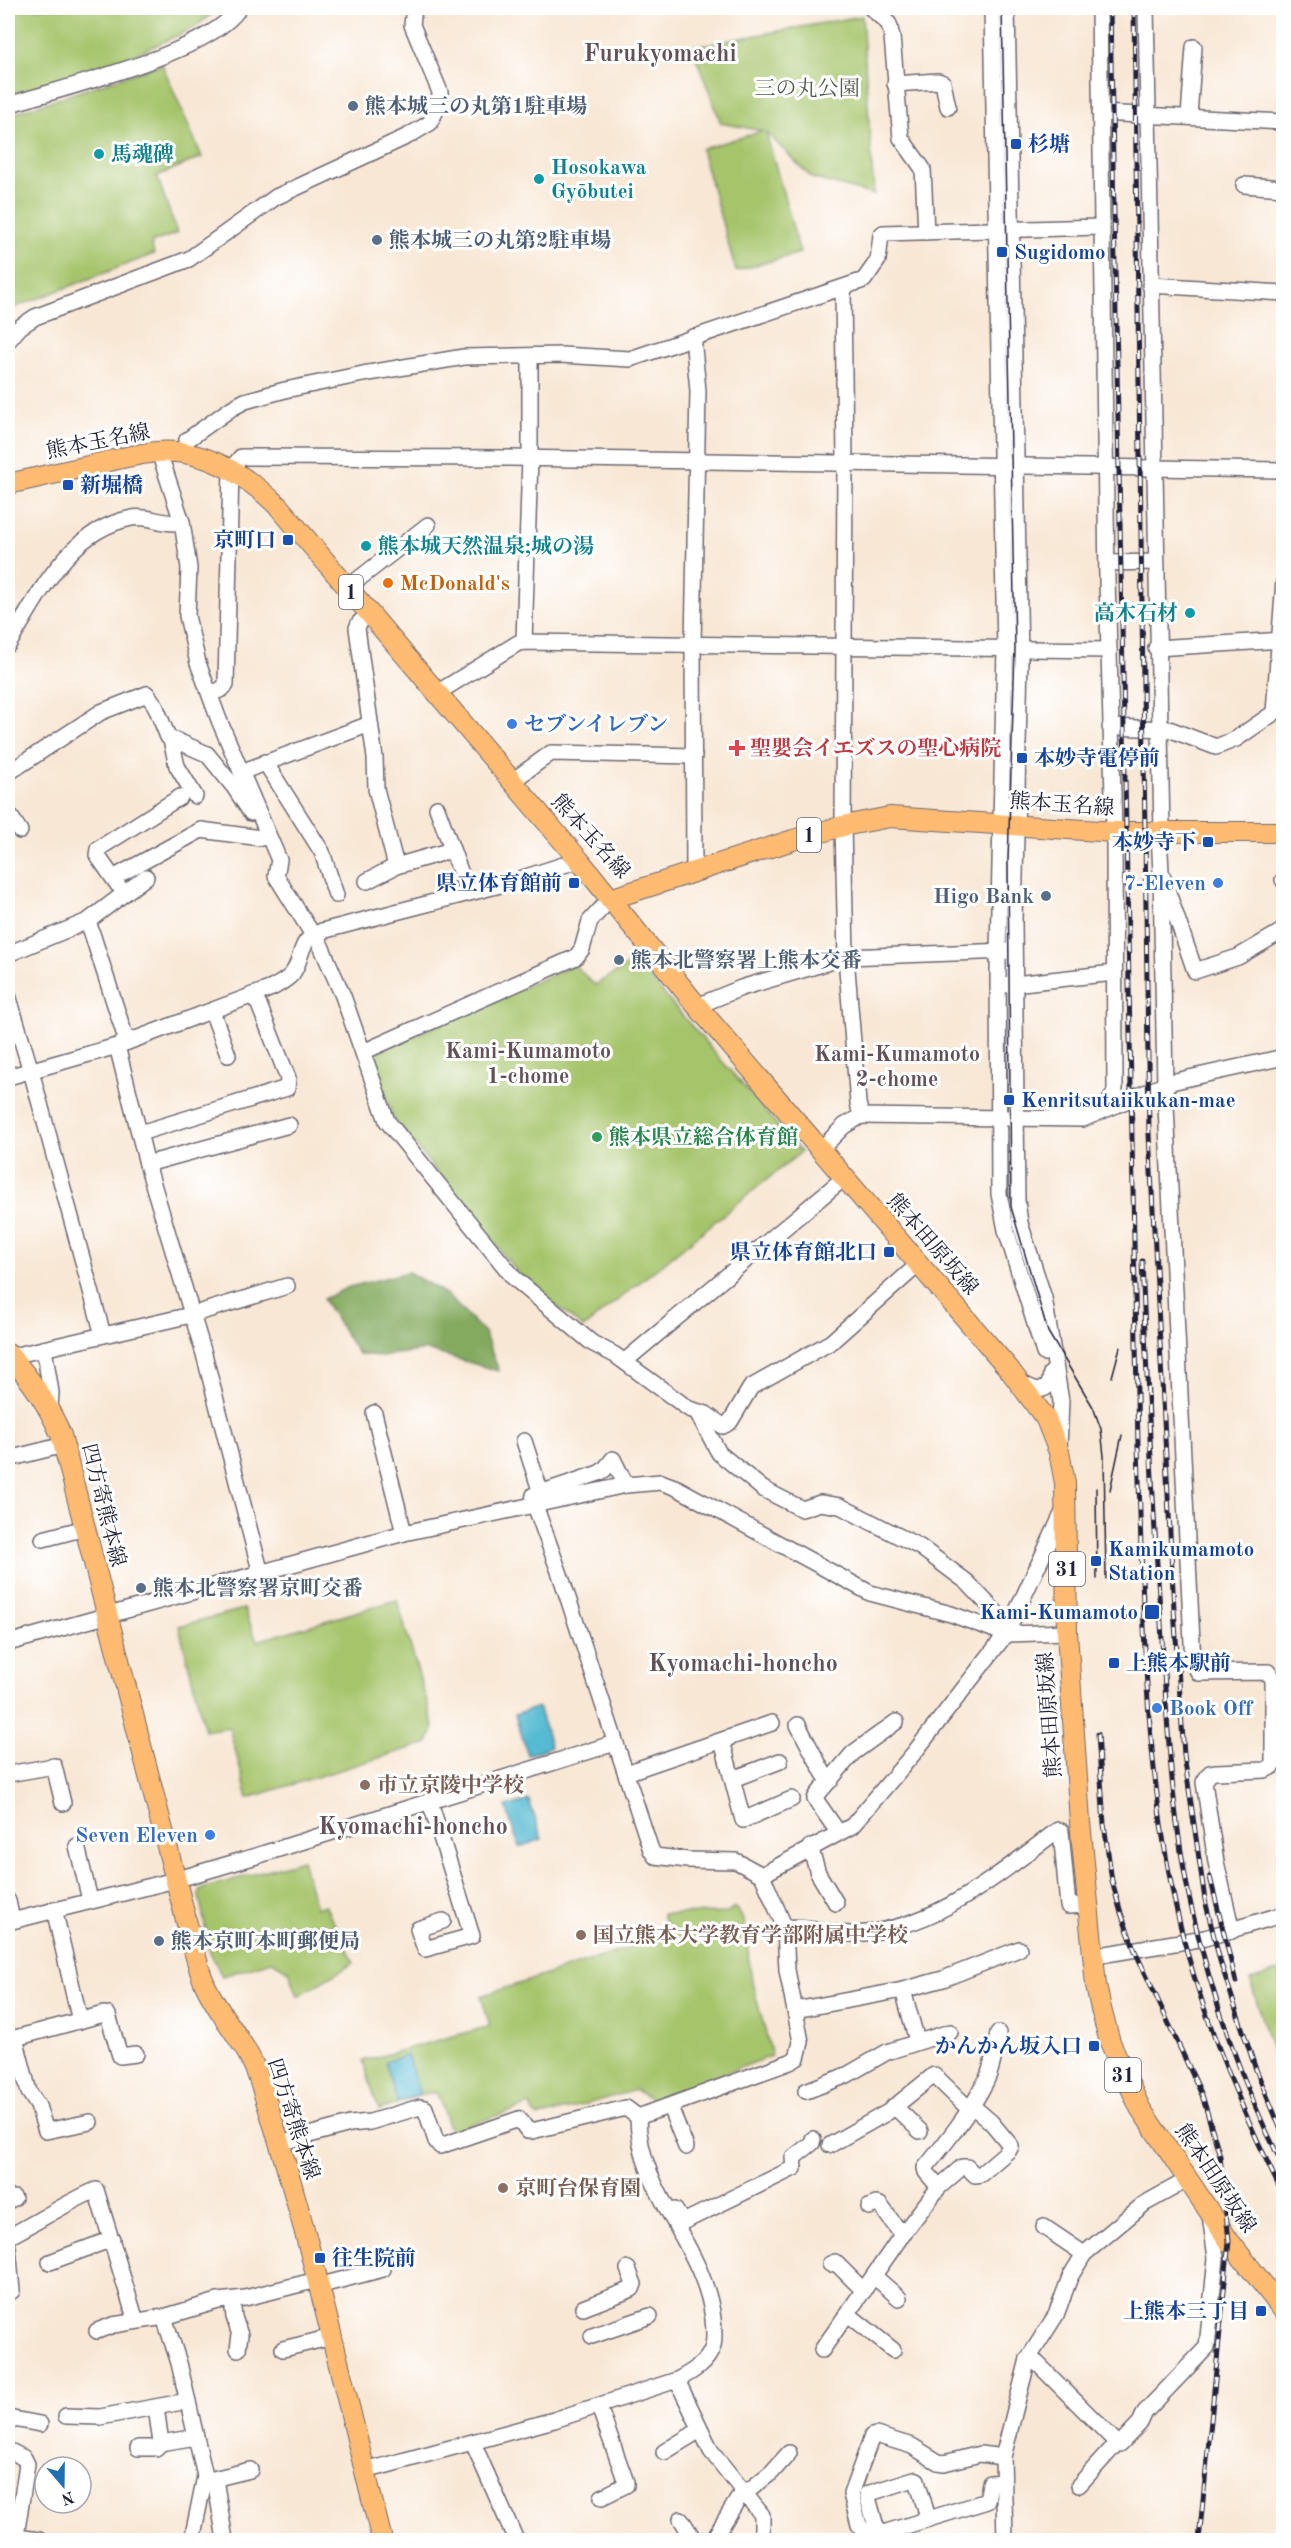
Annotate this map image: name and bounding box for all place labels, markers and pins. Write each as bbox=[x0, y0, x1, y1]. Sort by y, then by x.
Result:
place label: 熊本城三の丸第1駐車場 bbox=[365, 95, 587, 118]
marker: 熊本城三の丸第1駐車場 bbox=[346, 99, 360, 113]
place label: 杉塘 bbox=[1028, 133, 1070, 156]
marker: 杉塘 bbox=[1009, 137, 1023, 151]
place label: 馬魂碑 bbox=[111, 142, 174, 166]
marker: 馬魂碑 bbox=[92, 147, 106, 161]
place label: Hosokawa Gyōbutei bbox=[551, 158, 647, 203]
marker: Hosokawa Gyōbutei bbox=[532, 172, 546, 186]
place label: 熊本城三の丸第2駐車場 bbox=[389, 229, 611, 252]
marker: 熊本城三の丸第2駐車場 bbox=[370, 233, 384, 247]
place label: Sugidomo bbox=[1014, 243, 1106, 264]
marker: Sugidomo bbox=[995, 245, 1009, 259]
place label: 新堀橋 bbox=[80, 474, 143, 497]
marker: 新堀橋 bbox=[61, 478, 75, 492]
place label: 京町口 bbox=[213, 529, 276, 552]
marker: 京町口 bbox=[281, 533, 295, 547]
place label: 熊本城天然温泉;城の湯 bbox=[378, 535, 594, 558]
marker: 熊本城天然温泉;城の湯 bbox=[359, 539, 373, 553]
place label: McDonald's bbox=[400, 574, 510, 595]
marker: McDonald's bbox=[381, 576, 395, 590]
place label: 高木石材 bbox=[1094, 602, 1178, 625]
marker: 高木石材 bbox=[1183, 606, 1197, 620]
place label: セブンイレブン bbox=[524, 713, 668, 736]
marker: セブンイレブン bbox=[505, 717, 519, 731]
place label: 聖嬰会イエズスの聖心病院 bbox=[750, 736, 1001, 760]
marker: 聖嬰会イエズスの聖心病院 bbox=[728, 739, 746, 757]
place label: 本妙寺電停前 bbox=[1034, 746, 1160, 770]
marker: 本妙寺電停前 bbox=[1015, 751, 1029, 765]
place label: 本妙寺下 bbox=[1112, 831, 1196, 854]
marker: 本妙寺下 bbox=[1201, 835, 1215, 849]
place label: 県立体育館前 bbox=[436, 872, 562, 895]
place label: 7-Eleven bbox=[1124, 874, 1206, 895]
marker: 県立体育館前 bbox=[567, 876, 581, 890]
marker: 7-Eleven bbox=[1211, 876, 1225, 890]
place label: Higo Bank bbox=[933, 887, 1034, 908]
marker: Higo Bank bbox=[1039, 889, 1053, 903]
place label: 熊本北警察署上熊本交番 bbox=[631, 948, 862, 972]
marker: 熊本北警察署上熊本交番 bbox=[612, 953, 626, 967]
place label: Kenritsutaiikukan-mae bbox=[1021, 1091, 1236, 1112]
marker: Kenritsutaiikukan-mae bbox=[1002, 1093, 1016, 1107]
place label: 熊本県立総合体育館 bbox=[609, 1126, 798, 1149]
marker: 熊本県立総合体育館 bbox=[590, 1130, 604, 1144]
place label: 県立体育館北口 bbox=[730, 1241, 877, 1264]
marker: 県立体育館北口 bbox=[882, 1245, 896, 1259]
place label: Kamikumamoto Station bbox=[1108, 1540, 1254, 1585]
marker: Kamikumamoto Station bbox=[1089, 1554, 1103, 1568]
place label: 熊本北警察署京町交番 bbox=[153, 1576, 363, 1600]
marker: 熊本北警察署京町交番 bbox=[134, 1581, 148, 1595]
place label: Kami-Kumamoto bbox=[980, 1603, 1138, 1624]
marker: Kami-Kumamoto bbox=[1143, 1603, 1161, 1621]
place label: 上熊本駅前 bbox=[1126, 1652, 1231, 1675]
marker: 上熊本駅前 bbox=[1107, 1656, 1121, 1670]
place label: Book Off bbox=[1169, 1699, 1254, 1720]
marker: Book Off bbox=[1150, 1701, 1164, 1715]
place label: 市立京陵中学校 bbox=[377, 1774, 524, 1797]
marker: 市立京陵中学校 bbox=[358, 1778, 372, 1792]
place label: Seven Eleven bbox=[75, 1826, 198, 1847]
marker: Seven Eleven bbox=[203, 1828, 217, 1842]
place label: 国立熊本大学教育学部附属中学校 bbox=[593, 1924, 908, 1947]
marker: 国立熊本大学教育学部附属中学校 bbox=[574, 1928, 588, 1942]
place label: 熊本京町本町郵便局 bbox=[171, 1930, 360, 1953]
marker: 熊本京町本町郵便局 bbox=[152, 1934, 166, 1948]
place label: かんかん坂入口 bbox=[935, 2035, 1082, 2058]
marker: かんかん坂入口 bbox=[1087, 2039, 1101, 2053]
place label: 京町台保育園 bbox=[515, 2177, 641, 2200]
marker: 京町台保育園 bbox=[496, 2181, 510, 2195]
place label: 往生院前 bbox=[332, 2246, 416, 2270]
marker: 往生院前 bbox=[313, 2251, 327, 2265]
place label: 上熊本三丁目 bbox=[1123, 2300, 1249, 2323]
marker: 上熊本三丁目 bbox=[1254, 2304, 1268, 2318]

